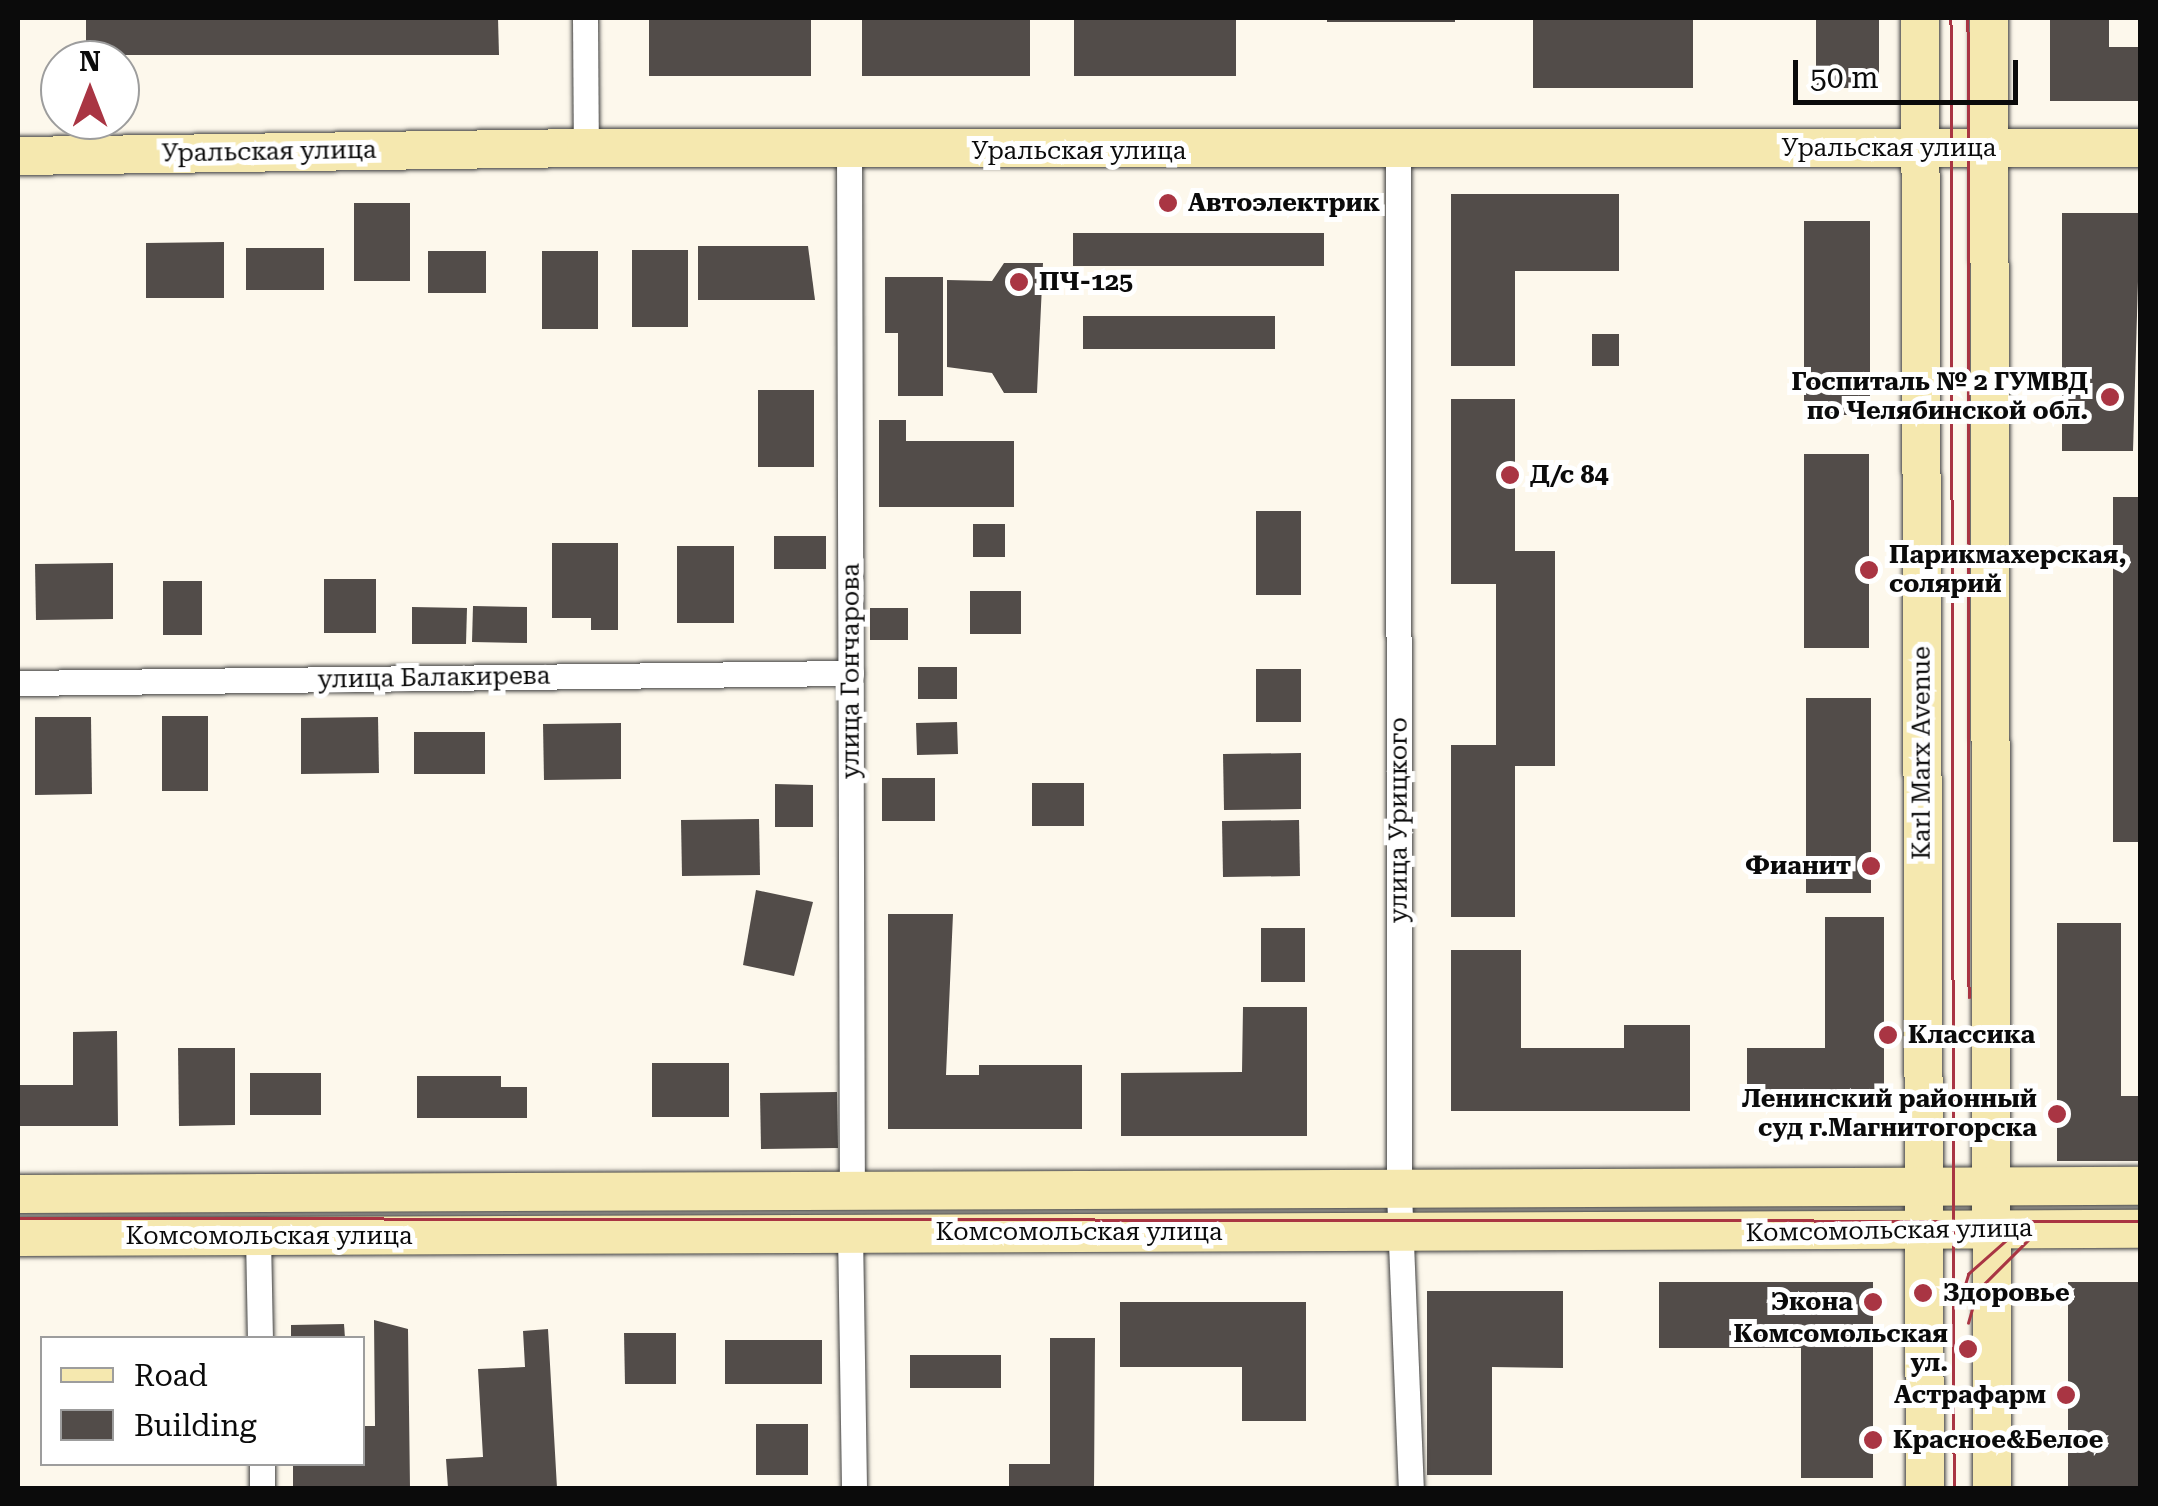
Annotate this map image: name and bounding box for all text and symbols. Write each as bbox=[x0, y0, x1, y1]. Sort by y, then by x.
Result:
north arrow bbox=[40, 40, 140, 140]
scale bar bbox=[1798, 40, 2023, 102]
text: N bbox=[79, 45, 101, 78]
text: 50 m bbox=[1810, 60, 1879, 95]
street label: Уральская улица bbox=[1782, 133, 1996, 163]
street label: Уральская улица bbox=[161, 135, 377, 169]
street label: Уральская улица bbox=[972, 136, 1186, 166]
place label: Автоэлектрик bbox=[1188, 188, 1380, 218]
marker: Автоэлектрик bbox=[1157, 192, 1179, 214]
place label: ПЧ-125 bbox=[1039, 267, 1133, 297]
marker: ПЧ-125 bbox=[1008, 271, 1030, 293]
place label: Госпиталь № 2 ГУМВД по Челябинской обл. bbox=[1791, 368, 2088, 427]
marker: Госпиталь № 2 ГУМВД по Челябинской обл. bbox=[2097, 384, 2123, 410]
place label: Д/с 84 bbox=[1530, 460, 1608, 490]
marker: Д/с 84 bbox=[1499, 464, 1521, 486]
place label: Парикмахерская, солярий bbox=[1889, 541, 2126, 600]
marker: Парикмахерская, солярий bbox=[1858, 559, 1880, 581]
street label: улица Гончарова bbox=[836, 563, 866, 779]
street label: Karl Marx Avenue bbox=[1907, 646, 1937, 860]
street label: улица Балакирева bbox=[317, 661, 551, 695]
street label: улица Урицкого bbox=[1384, 717, 1414, 923]
place label: Фианит bbox=[1745, 851, 1851, 881]
marker: Фианит bbox=[1860, 855, 1882, 877]
place label: Классика bbox=[1908, 1020, 2035, 1050]
marker: Классика bbox=[1877, 1024, 1899, 1046]
place label: Ленинский районный суд г.Магнитогорска bbox=[1742, 1085, 2037, 1144]
marker: Ленинский районный суд г.Магнитогорска bbox=[2046, 1103, 2068, 1125]
street label: Комсомольская улица bbox=[1745, 1213, 2033, 1249]
street label: Комсомольская улица bbox=[936, 1217, 1222, 1247]
street label: Комсомольская улица bbox=[126, 1221, 412, 1251]
place label: Здоровье bbox=[1943, 1278, 2070, 1308]
marker: Здоровье bbox=[1912, 1282, 1934, 1304]
place label: Экона bbox=[1771, 1287, 1853, 1317]
marker: Экона bbox=[1862, 1291, 1884, 1313]
place label: Комсомольская ул. bbox=[1734, 1320, 1948, 1379]
legend bbox=[40, 1336, 365, 1466]
marker: Комсомольская ул. bbox=[1957, 1338, 1979, 1360]
text: Road bbox=[134, 1358, 208, 1393]
place label: Астрафарм bbox=[1894, 1380, 2046, 1410]
marker: Астрафарм bbox=[2055, 1384, 2077, 1406]
text: Building bbox=[134, 1408, 257, 1443]
place label: Красное&Белое bbox=[1893, 1425, 2103, 1455]
marker: Красное&Белое bbox=[1862, 1429, 1884, 1451]

